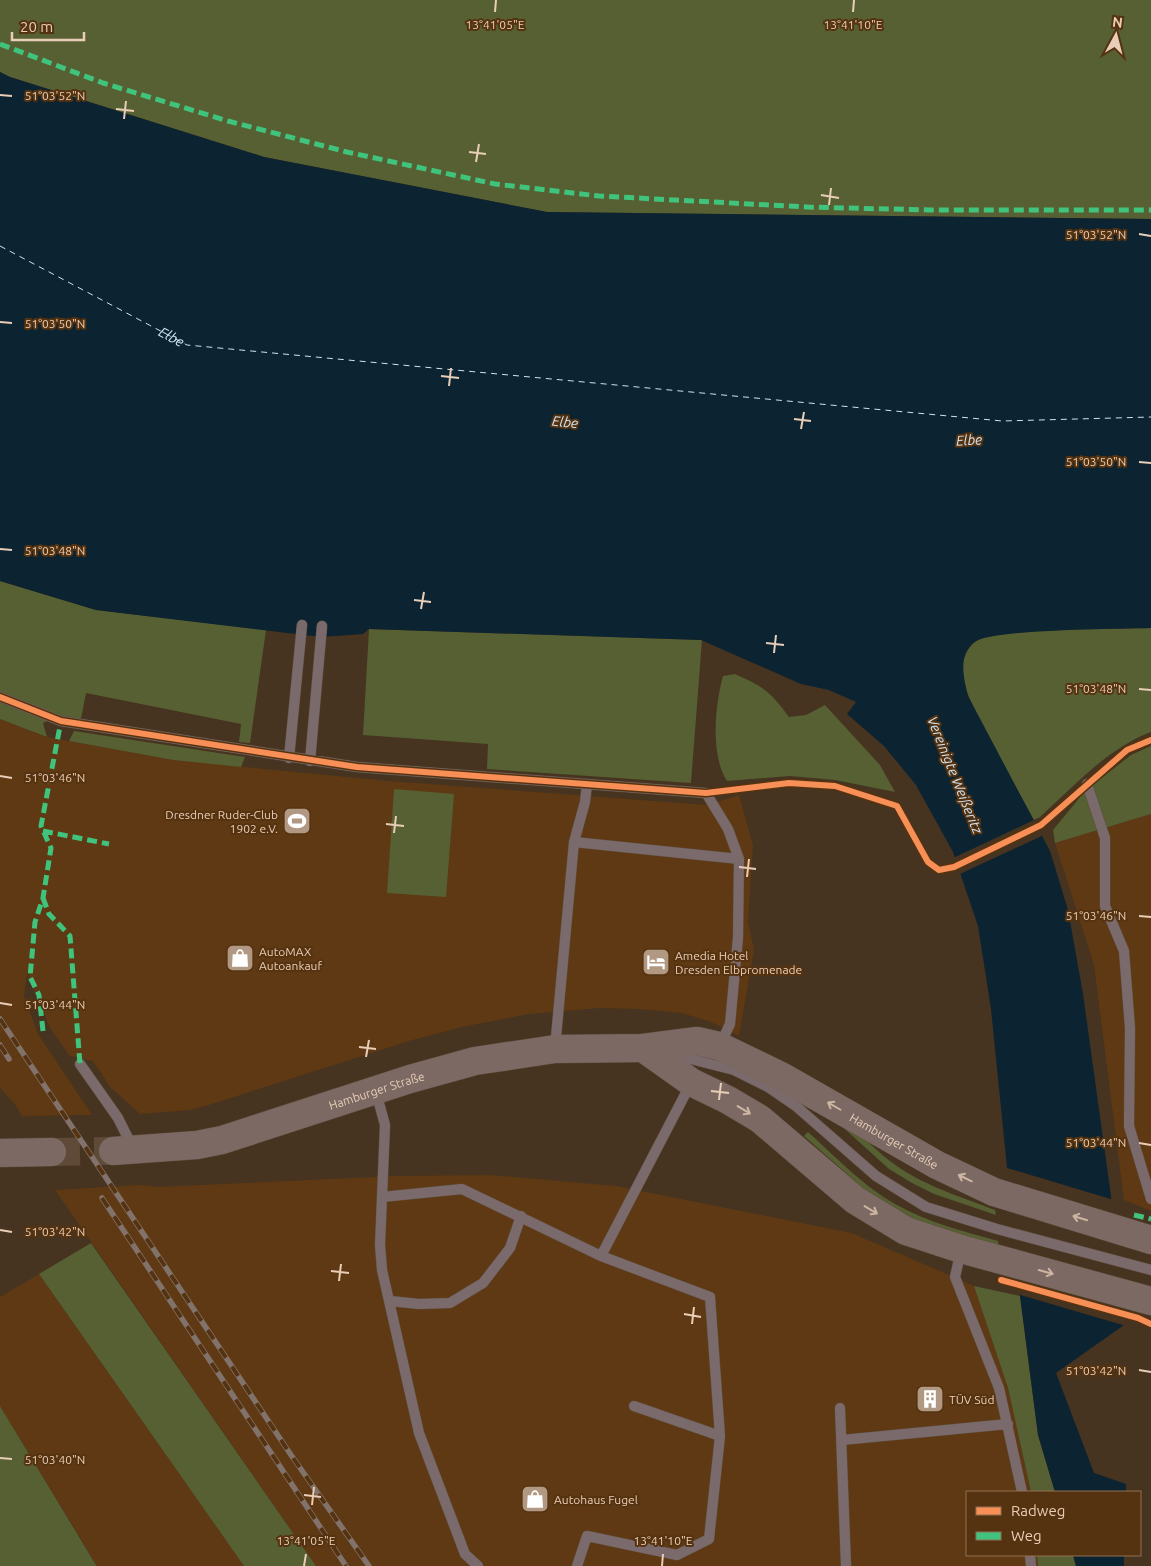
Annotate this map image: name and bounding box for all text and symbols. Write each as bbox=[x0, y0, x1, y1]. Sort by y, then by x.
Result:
scale bar bbox=[12, 10, 85, 42]
north arrow bbox=[1091, 10, 1141, 60]
text: N bbox=[1111, 14, 1124, 31]
text: 20 m bbox=[20, 18, 53, 35]
text: 13°41'05"E bbox=[466, 18, 525, 31]
text: 13°41'10"E bbox=[824, 18, 883, 31]
text: 51°03'52"N bbox=[25, 89, 85, 102]
text: 51°03'52"N bbox=[1066, 228, 1126, 241]
text: 51°03'50"N bbox=[25, 317, 85, 330]
water label: Elbe bbox=[156, 324, 187, 350]
water label: Elbe bbox=[551, 413, 579, 431]
water label: Elbe bbox=[955, 431, 983, 449]
text: 51°03'50"N bbox=[1066, 455, 1126, 468]
text: 51°03'48"N bbox=[25, 544, 85, 557]
text: 51°03'48"N bbox=[1066, 682, 1126, 695]
water label: Vereinigte Weißeritz bbox=[924, 714, 986, 837]
text: 51°03'46"N bbox=[25, 771, 85, 784]
sports icon: Dresdner Ruder-Club 1902 e.V. bbox=[282, 806, 312, 836]
place label: Dresdner Ruder-Club 1902 e.V. bbox=[165, 808, 278, 835]
text: 51°03'46"N bbox=[1066, 909, 1126, 922]
shop icon: AutoMAX Autoankauf bbox=[225, 943, 255, 973]
place label: AutoMAX Autoankauf bbox=[259, 945, 322, 972]
hotel icon: Amedia Hotel Dresden Elbpromenade bbox=[641, 947, 671, 977]
place label: Amedia Hotel Dresden Elbpromenade bbox=[675, 949, 802, 976]
text: 51°03'44"N bbox=[25, 998, 85, 1011]
street label: Hamburger Straße bbox=[327, 1069, 426, 1111]
one-way arrow bbox=[828, 1100, 842, 1110]
one-way arrow bbox=[737, 1105, 751, 1115]
street label: Hamburger Straße bbox=[848, 1110, 941, 1171]
text: 51°03'44"N bbox=[1066, 1136, 1126, 1149]
one-way arrow bbox=[958, 1173, 973, 1183]
one-way arrow bbox=[864, 1206, 878, 1216]
one-way arrow bbox=[1072, 1213, 1088, 1223]
text: 51°03'42"N bbox=[25, 1225, 85, 1238]
one-way arrow bbox=[1038, 1268, 1054, 1278]
text: 51°03'42"N bbox=[1066, 1364, 1126, 1377]
building icon: TÜV Süd bbox=[915, 1384, 945, 1414]
place label: TÜV Süd bbox=[949, 1393, 994, 1406]
text: 51°03'40"N bbox=[25, 1453, 85, 1466]
shop icon: Autohaus Fugel bbox=[520, 1484, 550, 1514]
legend bbox=[966, 1491, 1141, 1556]
place label: Autohaus Fugel bbox=[554, 1493, 638, 1506]
text: Radweg bbox=[1011, 1502, 1065, 1519]
text: Weg bbox=[1011, 1527, 1042, 1544]
text: 13°41'05"E bbox=[277, 1534, 336, 1547]
text: 13°41'10"E bbox=[634, 1534, 693, 1547]

